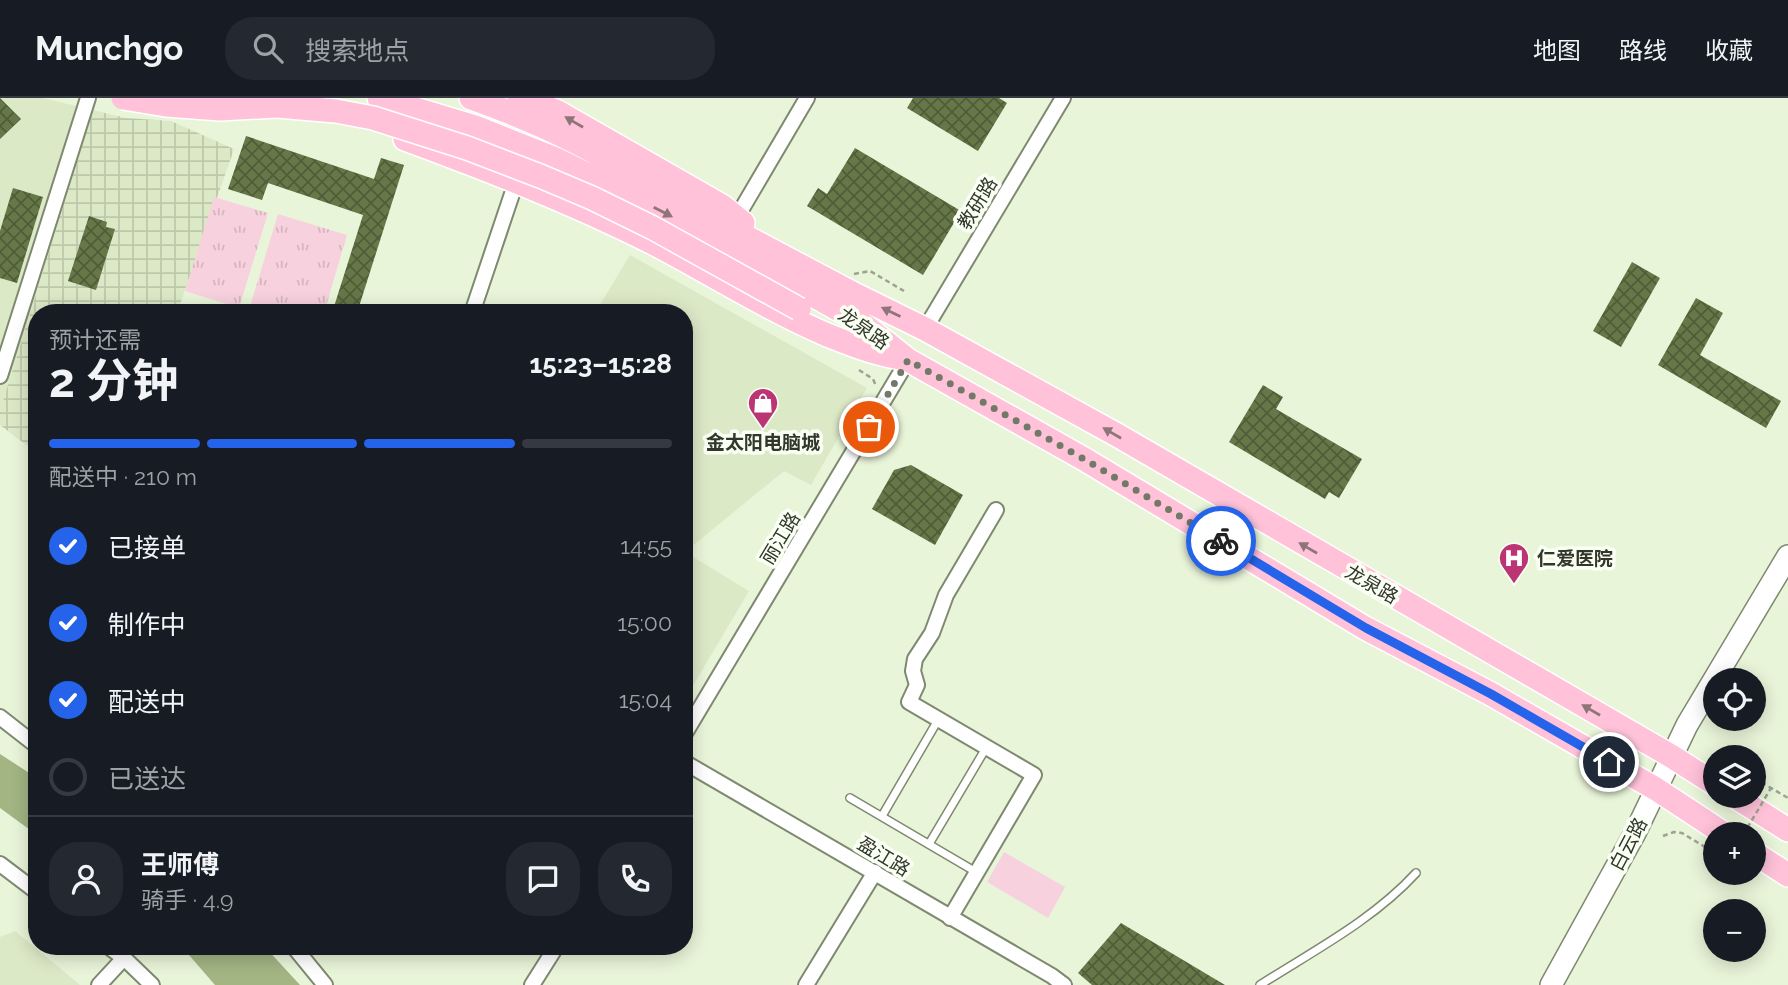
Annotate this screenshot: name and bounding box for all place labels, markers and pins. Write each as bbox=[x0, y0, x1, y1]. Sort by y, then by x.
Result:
shop icon: 金太阳电脑城 bbox=[746, 386, 780, 430]
pin bbox=[839, 397, 899, 457]
place label: 金太阳电脑城 bbox=[706, 431, 820, 453]
hospital icon: 仁爱医院 bbox=[1497, 541, 1531, 585]
place label: 仁爱医院 bbox=[1537, 547, 1613, 569]
pin bbox=[1579, 732, 1639, 792]

